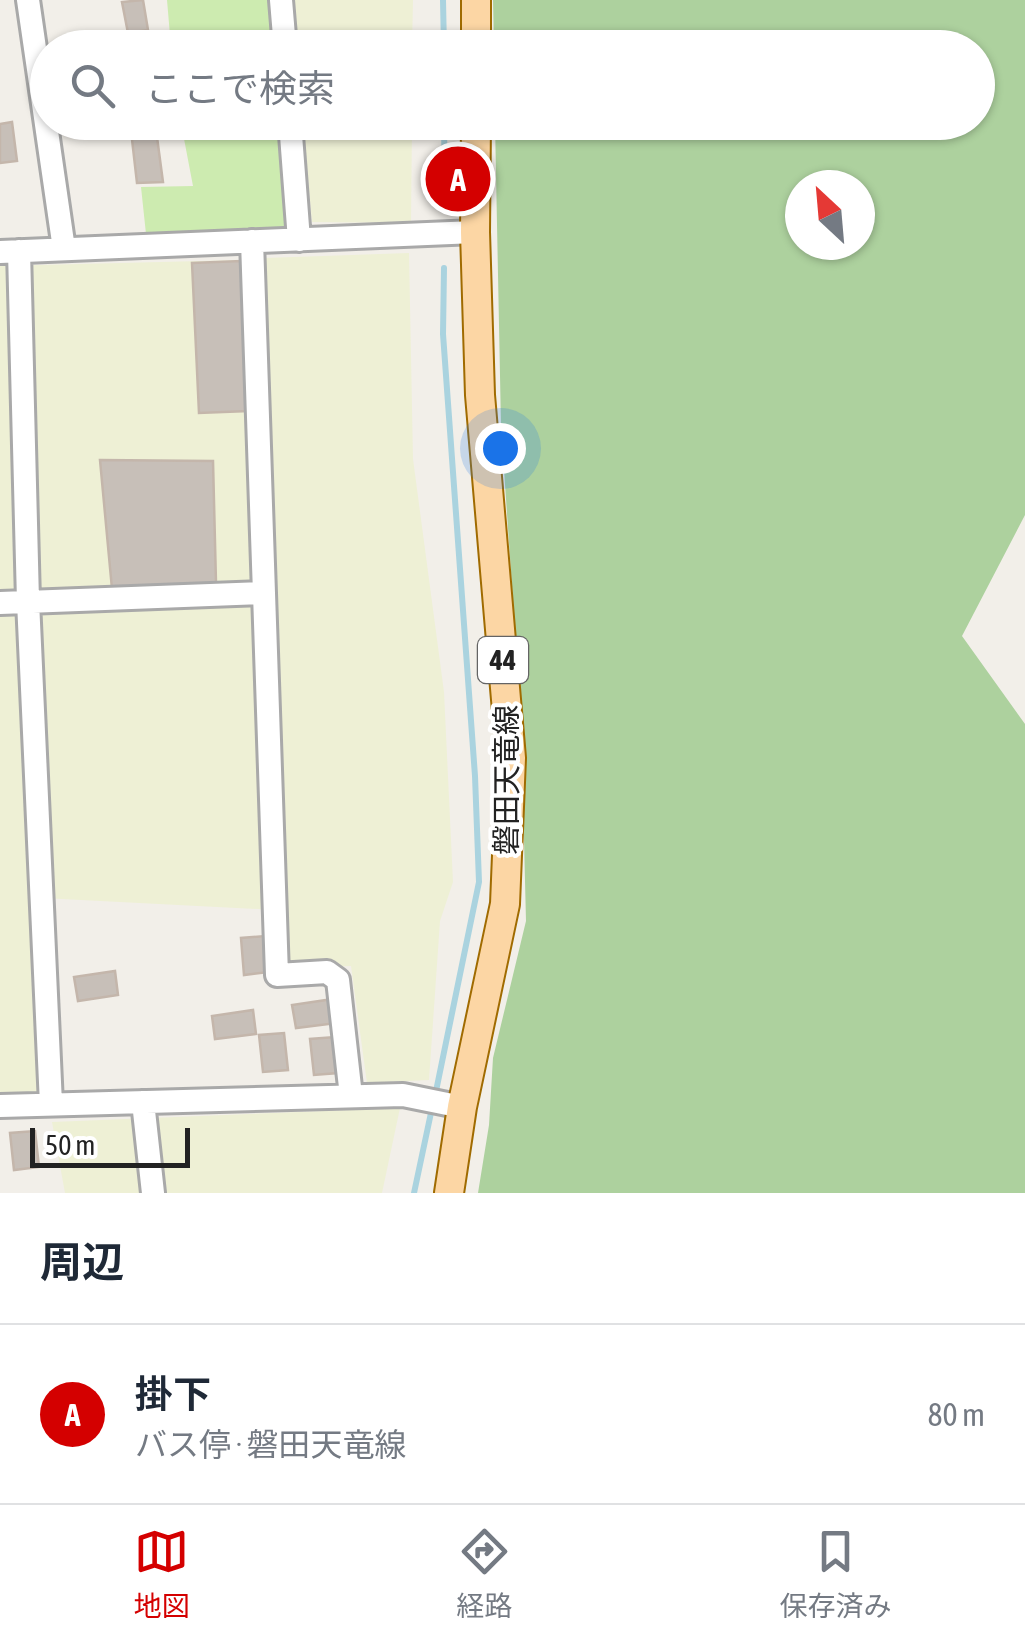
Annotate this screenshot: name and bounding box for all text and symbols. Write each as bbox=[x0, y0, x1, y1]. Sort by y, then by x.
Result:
search box bbox=[30, 30, 995, 140]
icon: search bbox=[65, 58, 120, 113]
text: ここで検索 bbox=[145, 67, 335, 110]
pin: A bbox=[426, 142, 490, 216]
north arrow bbox=[785, 170, 875, 260]
your location bbox=[475, 423, 526, 474]
road number: 44 bbox=[478, 637, 528, 683]
street label: 磐田天竜線 bbox=[489, 705, 523, 855]
scale bar bbox=[30, 1123, 190, 1168]
text: 50 m bbox=[45, 1129, 95, 1161]
text: 周辺 bbox=[40, 1238, 124, 1286]
text: 掛下 bbox=[135, 1373, 211, 1416]
text: A bbox=[65, 1396, 80, 1433]
text: 80 m bbox=[927, 1396, 985, 1433]
text: バス停 · 磐田天竜線 bbox=[135, 1426, 407, 1463]
tab: 地図 bbox=[133, 1524, 190, 1624]
tab: 経路 bbox=[456, 1524, 513, 1624]
tab: 保存済み bbox=[779, 1524, 892, 1624]

